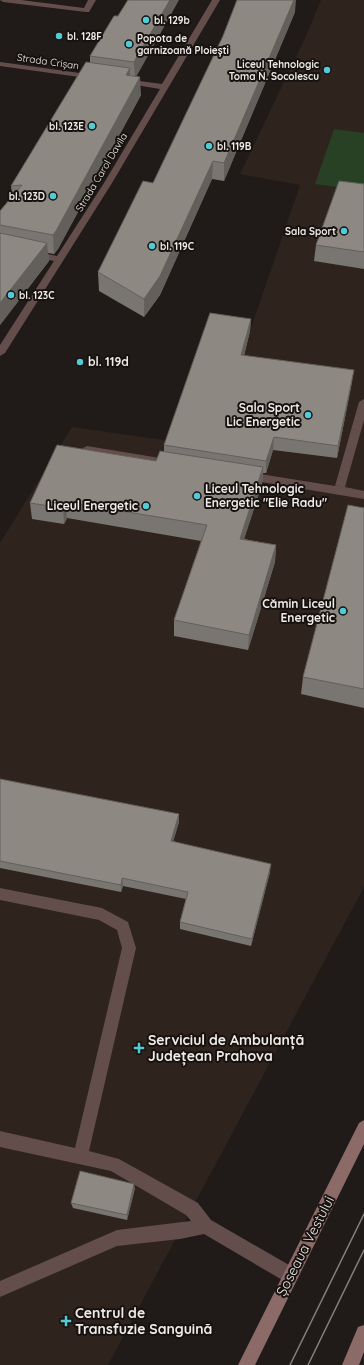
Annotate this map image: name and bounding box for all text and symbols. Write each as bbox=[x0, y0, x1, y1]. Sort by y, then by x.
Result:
place label: bl. 129b bbox=[154, 14, 190, 27]
marker: bl. 129b bbox=[141, 15, 151, 25]
place label: bl. 128F bbox=[67, 30, 102, 43]
marker: bl. 128F bbox=[54, 31, 64, 41]
place label: Popota de garnizoană Ploiești bbox=[137, 32, 229, 57]
marker: Popota de garnizoană Ploiești bbox=[124, 39, 134, 49]
street label: Strada Crișan bbox=[16, 51, 80, 72]
place label: Liceul Tehnologic Toma N. Socolescu bbox=[229, 58, 319, 83]
marker: Liceul Tehnologic Toma N. Socolescu bbox=[322, 65, 332, 75]
place label: bl. 123E bbox=[49, 120, 84, 133]
marker: bl. 123E bbox=[87, 121, 97, 131]
street label: Strada Carol Davila bbox=[73, 130, 130, 214]
place label: bl. 119B bbox=[217, 140, 252, 153]
marker: bl. 119B bbox=[204, 141, 214, 151]
place label: bl. 123D bbox=[9, 190, 45, 203]
marker: bl. 123D bbox=[48, 191, 58, 201]
place label: Sala Sport bbox=[285, 225, 336, 238]
marker: Sala Sport bbox=[339, 226, 349, 236]
place label: bl. 119C bbox=[160, 240, 195, 253]
marker: bl. 119C bbox=[147, 241, 157, 251]
place label: bl. 123C bbox=[19, 289, 55, 302]
marker: bl. 123C bbox=[6, 290, 16, 300]
place label: bl. 119d bbox=[88, 354, 129, 369]
marker: bl. 119d bbox=[75, 357, 85, 367]
place label: Sala Sport Lic Energetic bbox=[226, 400, 300, 429]
marker: Sala Sport Lic Energetic bbox=[303, 410, 313, 420]
place label: Liceul Tehnologic Energetic "Elie Radu" bbox=[205, 481, 327, 510]
marker: Liceul Tehnologic Energetic "Elie Radu" bbox=[192, 491, 202, 501]
place label: Liceul Energetic bbox=[47, 498, 138, 513]
marker: Liceul Energetic bbox=[141, 501, 151, 511]
place label: Cămin Liceul Energetic bbox=[262, 596, 335, 625]
marker: Cămin Liceul Energetic bbox=[338, 606, 348, 616]
place label: Serviciul de Ambulanță Județean Prahova bbox=[148, 1031, 304, 1066]
marker: Serviciul de Ambulanță Județean Prahova bbox=[133, 1042, 145, 1054]
street label: Șoseaua Vestului bbox=[272, 1193, 338, 1299]
place label: Centrul de Transfuzie Sanguină bbox=[75, 1304, 212, 1338]
marker: Centrul de Transfuzie Sanguină bbox=[60, 1315, 72, 1327]

